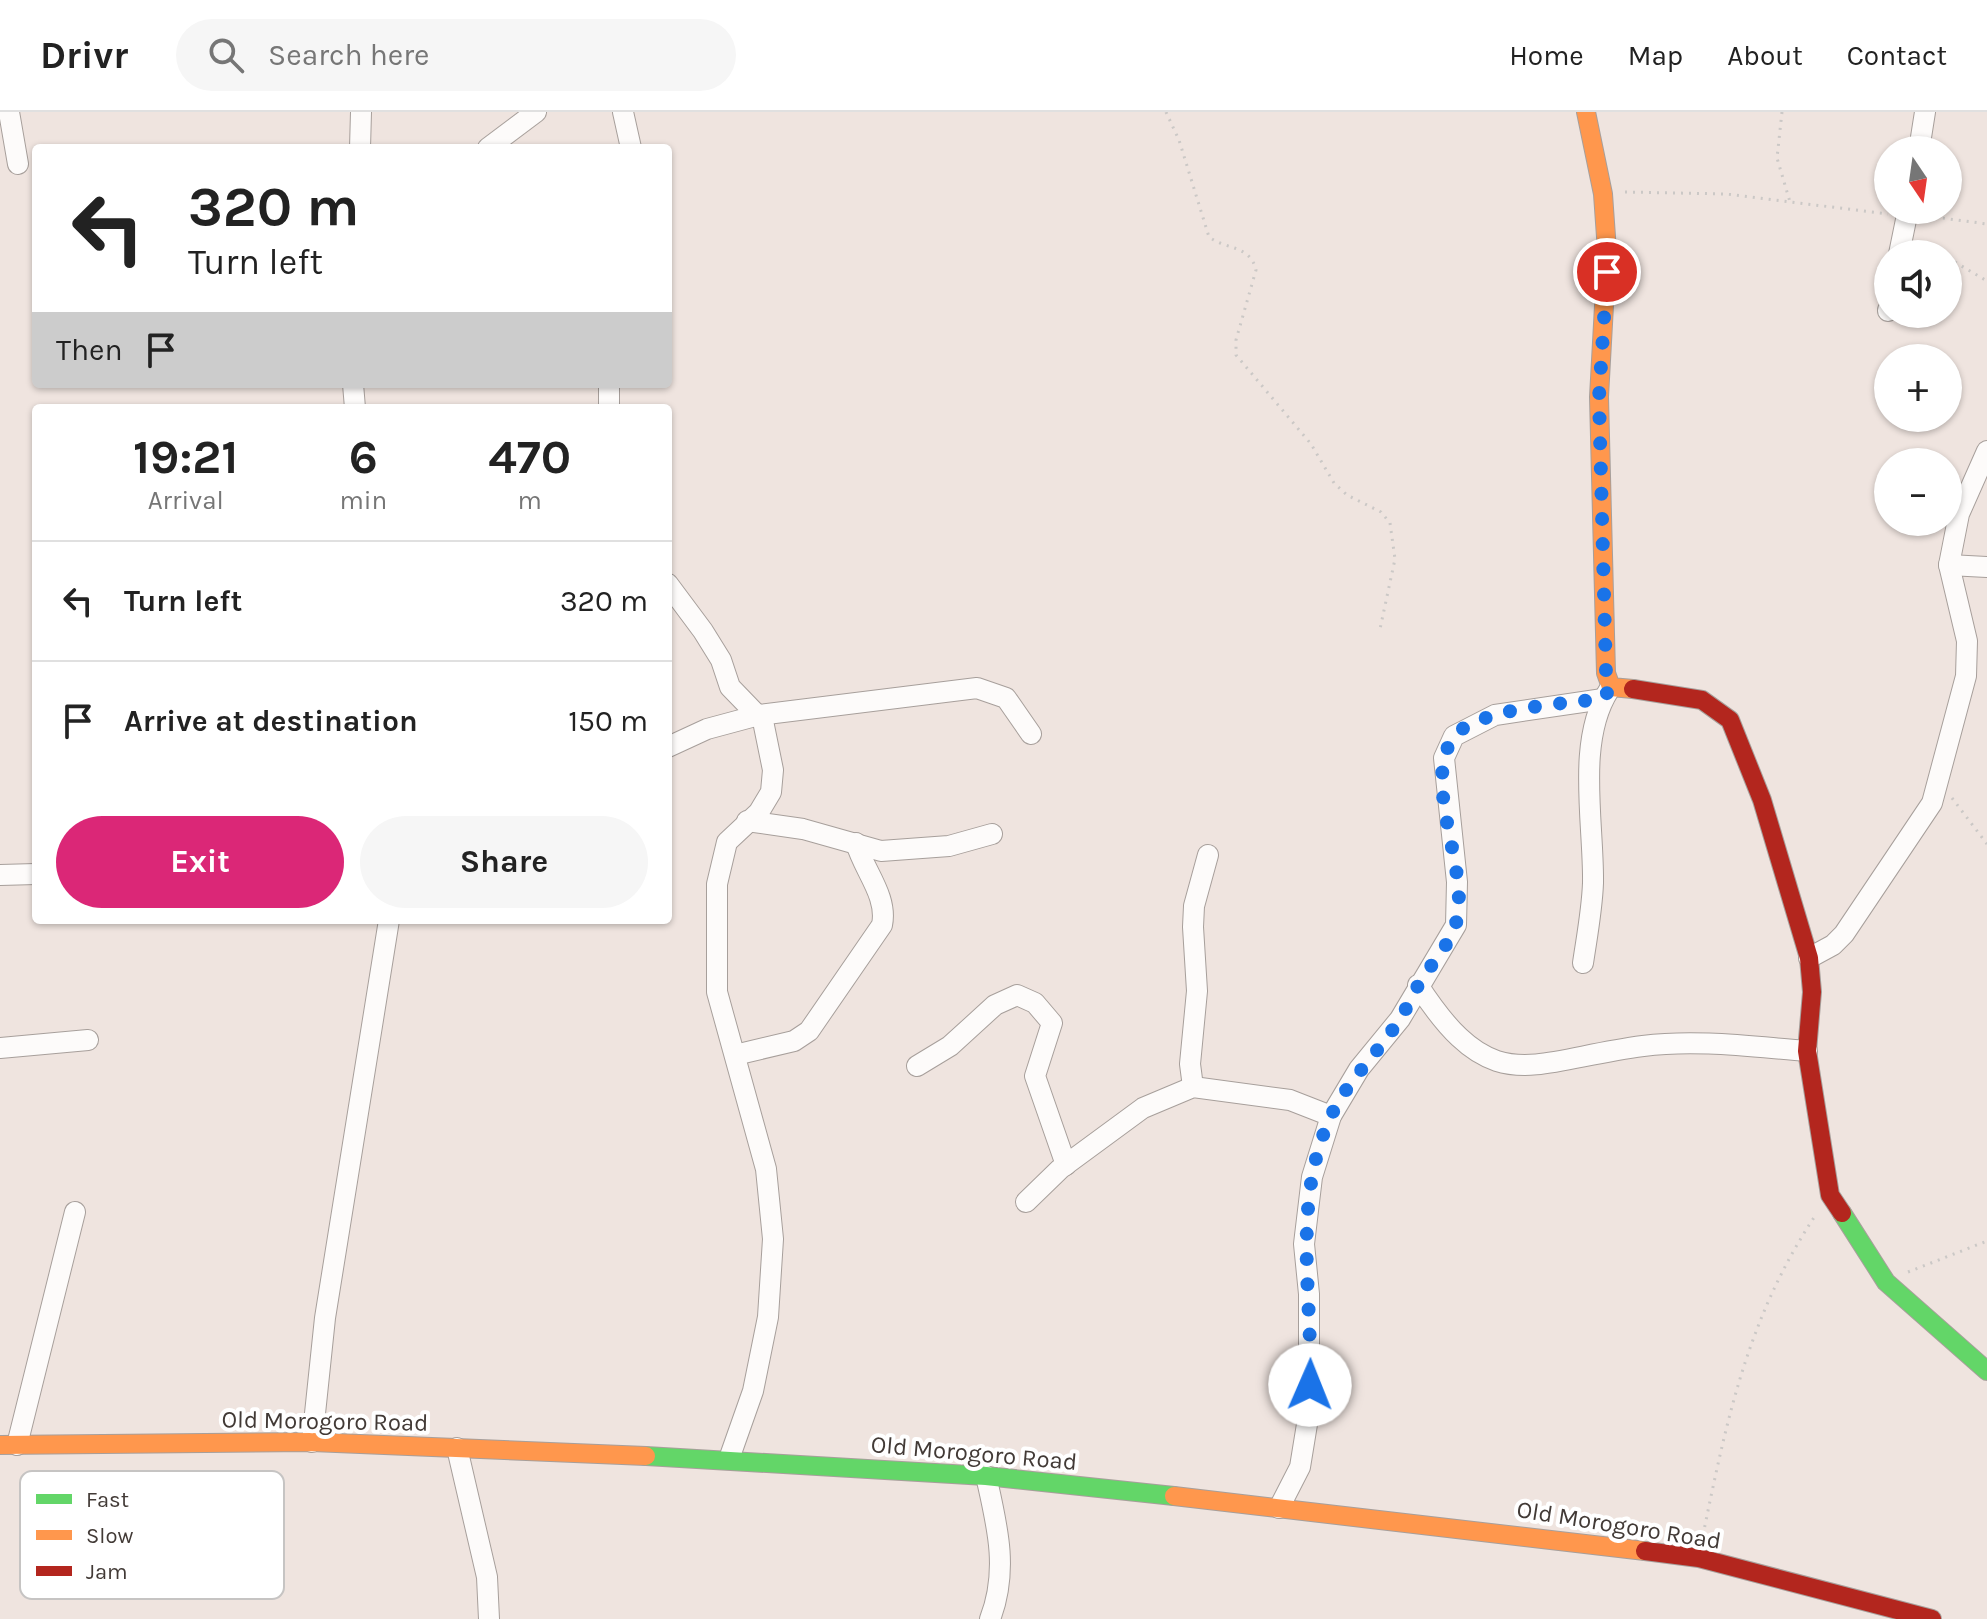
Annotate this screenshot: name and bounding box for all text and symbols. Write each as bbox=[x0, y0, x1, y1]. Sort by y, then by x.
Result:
search box bbox=[176, 19, 736, 91]
text: Drivr bbox=[40, 33, 128, 78]
icon: search bbox=[204, 33, 248, 77]
text: Search here bbox=[268, 37, 429, 73]
text: Home bbox=[1509, 39, 1584, 72]
text: Map bbox=[1628, 39, 1683, 72]
text: About bbox=[1727, 39, 1803, 72]
text: Contact bbox=[1847, 39, 1947, 72]
north arrow bbox=[1874, 136, 1962, 224]
map controls bbox=[1874, 136, 1962, 536]
text: 320 m bbox=[188, 174, 359, 239]
icon: left bbox=[56, 176, 160, 280]
pin bbox=[1573, 238, 1641, 306]
button: sound bbox=[1874, 240, 1962, 328]
text: Turn left bbox=[188, 241, 323, 283]
icon: arrive bbox=[1585, 250, 1629, 294]
icon: arrive bbox=[139, 328, 183, 372]
text: Then bbox=[56, 332, 123, 368]
button: + bbox=[1874, 344, 1962, 432]
text: 19:21 bbox=[133, 429, 238, 485]
text: 6 bbox=[349, 429, 378, 485]
text: 470 bbox=[488, 429, 571, 485]
button: − bbox=[1874, 448, 1962, 536]
text: Arrival bbox=[148, 485, 224, 516]
text: min bbox=[339, 485, 387, 516]
text: m bbox=[517, 485, 542, 516]
icon: left bbox=[56, 579, 100, 623]
text: Turn left bbox=[124, 583, 242, 619]
text: 320 m bbox=[560, 583, 648, 619]
icon: arrive bbox=[56, 699, 100, 743]
text: Arrive at destination bbox=[124, 703, 418, 739]
text: 150 m bbox=[568, 703, 648, 739]
button: Exit bbox=[56, 816, 344, 908]
button: Share bbox=[360, 816, 648, 908]
position arrow bbox=[1268, 1343, 1352, 1427]
street label: Old Morogoro Road bbox=[221, 1405, 429, 1437]
street label: Old Morogoro Road bbox=[870, 1430, 1078, 1476]
legend bbox=[20, 1471, 284, 1599]
text: Fast bbox=[86, 1487, 129, 1513]
street label: Old Morogoro Road bbox=[1515, 1495, 1723, 1555]
text: Slow bbox=[86, 1523, 133, 1549]
text: Jam bbox=[86, 1559, 128, 1585]

